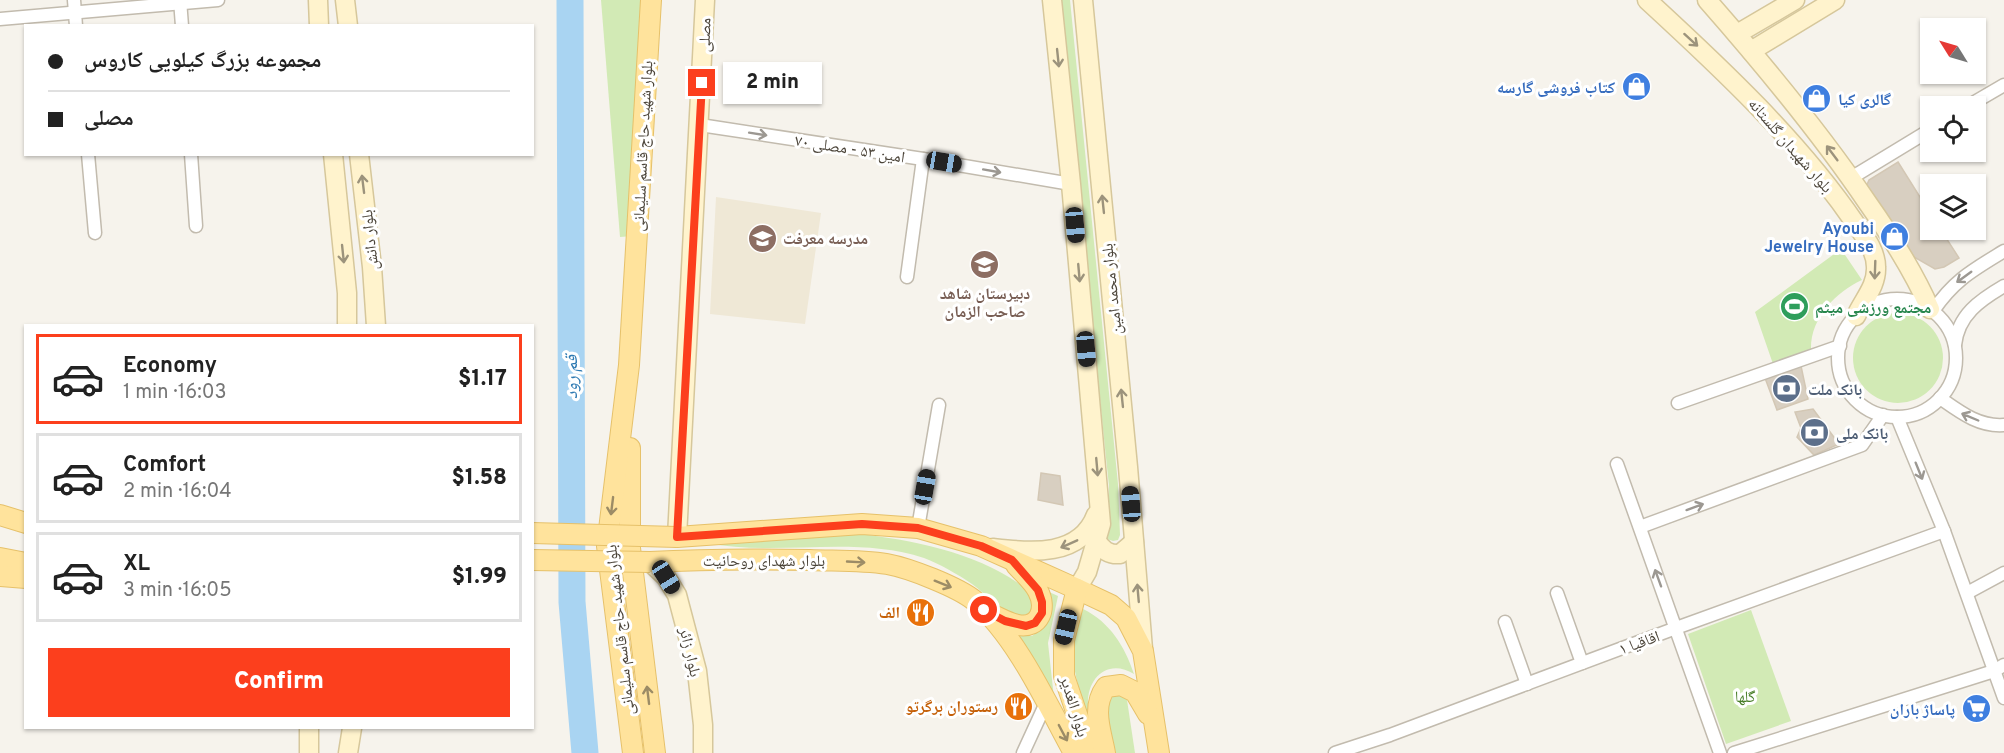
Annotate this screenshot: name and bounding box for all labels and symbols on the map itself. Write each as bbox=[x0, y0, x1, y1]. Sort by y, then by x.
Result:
street label: مصلی bbox=[695, 17, 717, 53]
north arrow bbox=[1920, 18, 1986, 84]
one-way arrow bbox=[1683, 32, 1698, 47]
one-way arrow bbox=[1053, 48, 1064, 68]
street label: بلوار شهید حاج قاسم سلیمانی bbox=[630, 60, 658, 232]
callout: 2 min bbox=[723, 62, 822, 104]
route end bbox=[688, 69, 715, 96]
shop icon: کتاب فروشی گارسه bbox=[1620, 71, 1652, 103]
place label: کتاب فروشی گارسه bbox=[1497, 79, 1615, 99]
shop icon: گالری کیا bbox=[1801, 83, 1833, 115]
place label: گالری کیا bbox=[1838, 91, 1891, 111]
street label: بلوار شهیدان گلستانه bbox=[1743, 95, 1836, 198]
one-way arrow bbox=[747, 128, 767, 139]
street label: امین ۵۳ - مصلی ۷۰ bbox=[793, 131, 906, 169]
one-way arrow bbox=[1826, 145, 1839, 161]
car bbox=[925, 150, 963, 174]
one-way arrow bbox=[982, 165, 1001, 176]
one-way arrow bbox=[357, 174, 368, 194]
one-way arrow bbox=[1097, 195, 1108, 215]
car bbox=[1064, 206, 1086, 244]
street label: بلوار دانش bbox=[358, 209, 384, 271]
place label: Ayoubi Jewelry House bbox=[1764, 220, 1874, 258]
shop icon: Ayoubi Jewelry House bbox=[1879, 221, 1911, 253]
school or university icon: مدرسه معرفت bbox=[746, 222, 778, 254]
place label: مدرسه معرفت bbox=[783, 230, 868, 250]
street label: بلوار محمد امین bbox=[1098, 242, 1128, 335]
one-way arrow bbox=[338, 244, 349, 264]
school or university icon: دبیرستان شاهد صاحب الزمان bbox=[969, 249, 1001, 281]
one-way arrow bbox=[1869, 260, 1881, 280]
one-way arrow bbox=[1074, 263, 1085, 283]
one-way arrow bbox=[1957, 270, 1973, 283]
place label: دبیرستان شاهد صاحب الزمان bbox=[940, 285, 1030, 323]
sports icon: مجتمع ورزشی میثم bbox=[1778, 291, 1810, 323]
place label: مجتمع ورزشی میثم bbox=[1815, 299, 1931, 319]
car bbox=[1075, 330, 1097, 368]
water label: قم رود bbox=[561, 353, 584, 399]
bank icon: بانک ملت bbox=[1771, 373, 1803, 405]
place label: بانک ملت bbox=[1808, 381, 1862, 401]
one-way arrow bbox=[1116, 389, 1127, 409]
one-way arrow bbox=[1961, 411, 1980, 422]
bank icon: بانک ملی bbox=[1799, 417, 1831, 449]
place label: بانک ملی bbox=[1836, 425, 1888, 445]
one-way arrow bbox=[1091, 457, 1102, 477]
one-way arrow bbox=[1914, 461, 1925, 480]
car bbox=[913, 468, 937, 506]
car bbox=[1121, 485, 1141, 523]
one-way arrow bbox=[606, 496, 617, 516]
one-way arrow bbox=[1685, 501, 1704, 512]
one-way arrow bbox=[1060, 539, 1078, 550]
street label: بلوار شهید حاج قاسم سلیمانی bbox=[602, 544, 640, 716]
street label: بلوار شهدای روحانیت bbox=[703, 552, 825, 572]
one-way arrow bbox=[845, 556, 865, 567]
car bbox=[649, 557, 683, 597]
one-way arrow bbox=[1652, 569, 1663, 588]
one-way arrow bbox=[934, 579, 952, 590]
one-way arrow bbox=[1132, 583, 1143, 603]
restaurant icon: الف bbox=[905, 596, 937, 628]
route start bbox=[970, 596, 997, 623]
place label: الف bbox=[879, 604, 900, 624]
car bbox=[1053, 607, 1079, 647]
street label: بلوار زائر bbox=[673, 625, 704, 679]
street label: اقاقیا ۱ bbox=[1617, 627, 1663, 660]
street label: بلوار الغدیر bbox=[1054, 673, 1092, 740]
one-way arrow bbox=[642, 686, 653, 705]
park label: گلها bbox=[1735, 688, 1756, 708]
restaurant icon: رستوران برگرتو bbox=[1003, 690, 1035, 722]
supermarket icon: پاساژ باران bbox=[1960, 693, 1992, 725]
place label: رستوران برگرتو bbox=[906, 698, 998, 718]
place label: پاساژ باران bbox=[1890, 701, 1955, 721]
one-way arrow bbox=[1058, 723, 1069, 741]

